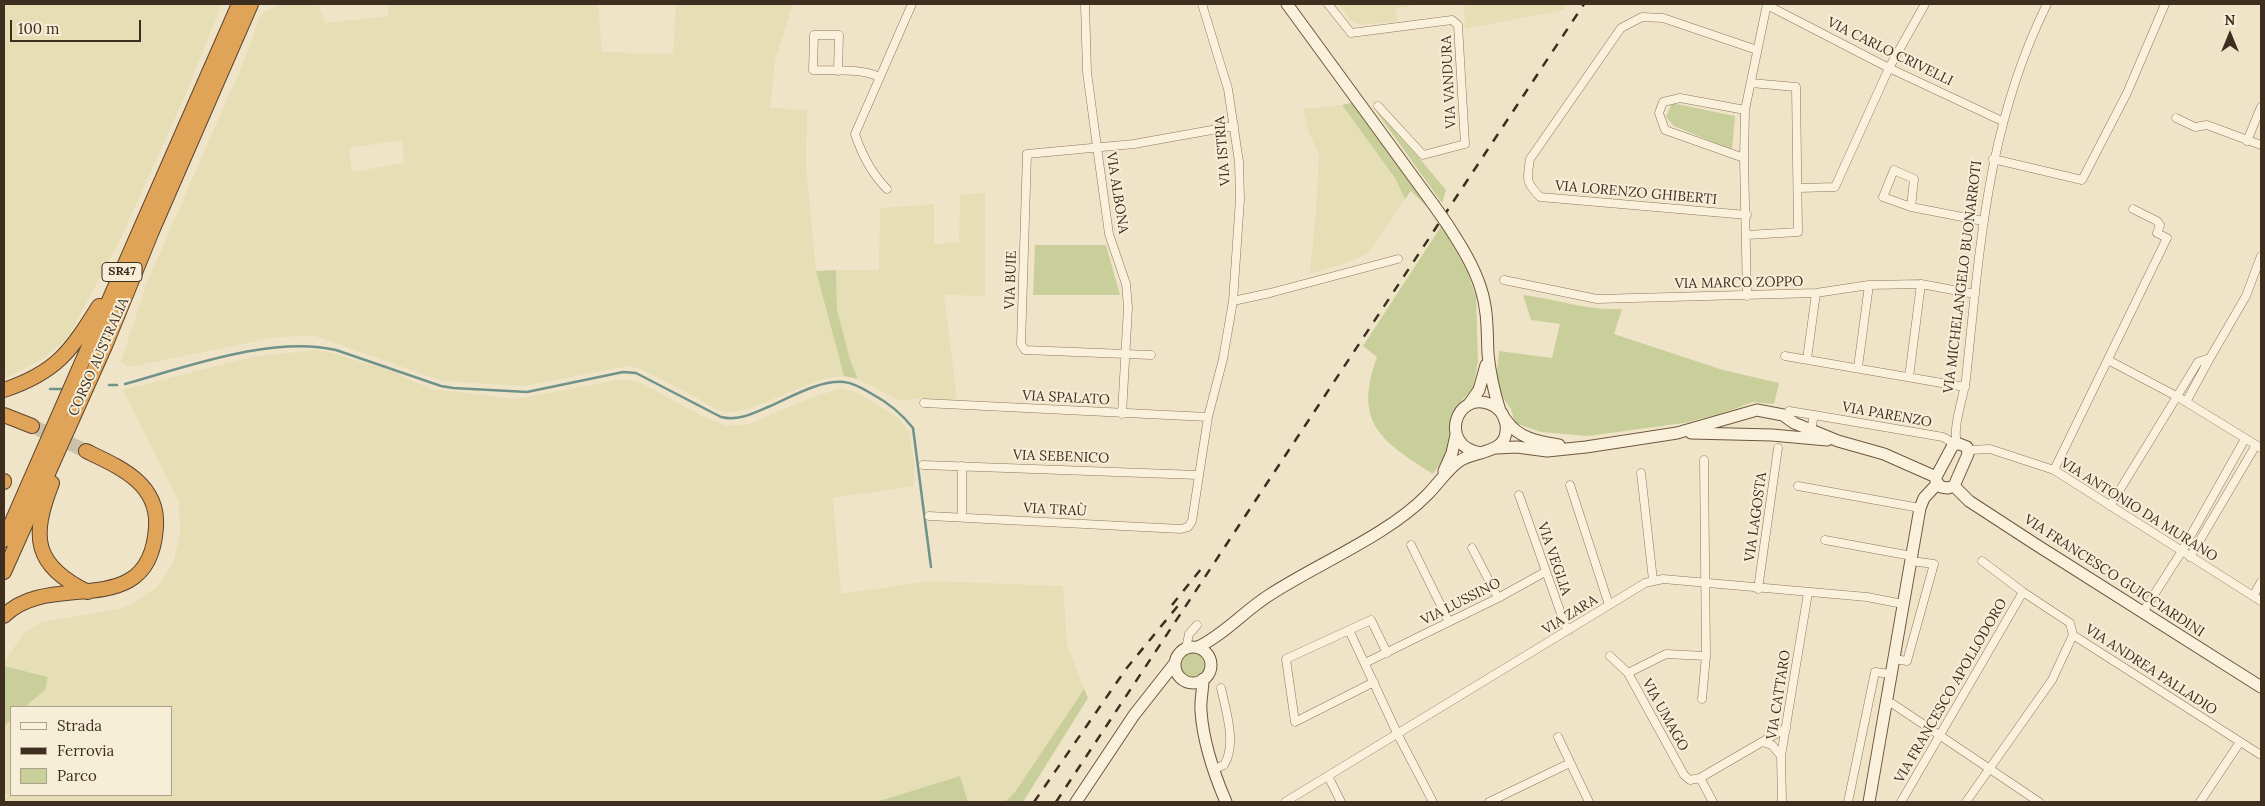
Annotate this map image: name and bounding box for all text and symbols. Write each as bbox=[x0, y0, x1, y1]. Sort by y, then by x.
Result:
scale bar bbox=[12, 10, 144, 42]
north arrow bbox=[2205, 10, 2255, 60]
text: N bbox=[2225, 11, 2235, 29]
street label: VIA CARLO CRIVELLI bbox=[1824, 14, 1956, 90]
text: 100 m bbox=[18, 19, 59, 38]
street label: VIA VANDURA bbox=[1438, 35, 1460, 129]
street label: VIA ISTRIA bbox=[1212, 115, 1234, 187]
street label: VIA ALBONA bbox=[1102, 151, 1132, 235]
street label: VIA MICHELANGELO BUONARROTI bbox=[1940, 160, 1986, 394]
street label: VIA LORENZO GHIBERTI bbox=[1554, 178, 1718, 208]
street label: VIA BUIE bbox=[1002, 250, 1020, 310]
road number: SR47 bbox=[102, 262, 142, 282]
street label: VIA MARCO ZOPPO bbox=[1674, 273, 1804, 293]
street label: CORSO AUSTRALIA bbox=[65, 295, 133, 419]
street label: VIA SPALATO bbox=[1022, 387, 1110, 409]
street label: VIA PARENZO bbox=[1841, 399, 1933, 431]
street label: VIA SEBENICO bbox=[1013, 447, 1109, 467]
street label: VIA ANTONIO DA MURANO bbox=[2058, 455, 2220, 565]
street label: VIA LAGOSTA bbox=[1741, 471, 1771, 563]
street label: VIA TRAÙ bbox=[1023, 500, 1087, 520]
street label: VIA FRANCESCO GUICCIARDINI bbox=[2021, 511, 2207, 641]
street label: VIA VEGLIA bbox=[1534, 520, 1574, 598]
street label: VIA LUSSINO bbox=[1418, 575, 1504, 629]
street label: VIA ZARA bbox=[1539, 591, 1601, 639]
street label: VIA FRANCESCO APOLLODORO bbox=[1891, 596, 2011, 786]
street label: VIA ANDREA PALLADIO bbox=[2082, 621, 2220, 719]
street label: VIA CATTARO bbox=[1764, 649, 1794, 741]
street label: VIA UMAGO bbox=[1638, 676, 1692, 754]
legend bbox=[10, 706, 172, 796]
text: Strada bbox=[57, 716, 102, 735]
text: Ferrovia bbox=[57, 741, 114, 760]
text: Parco bbox=[57, 766, 97, 785]

